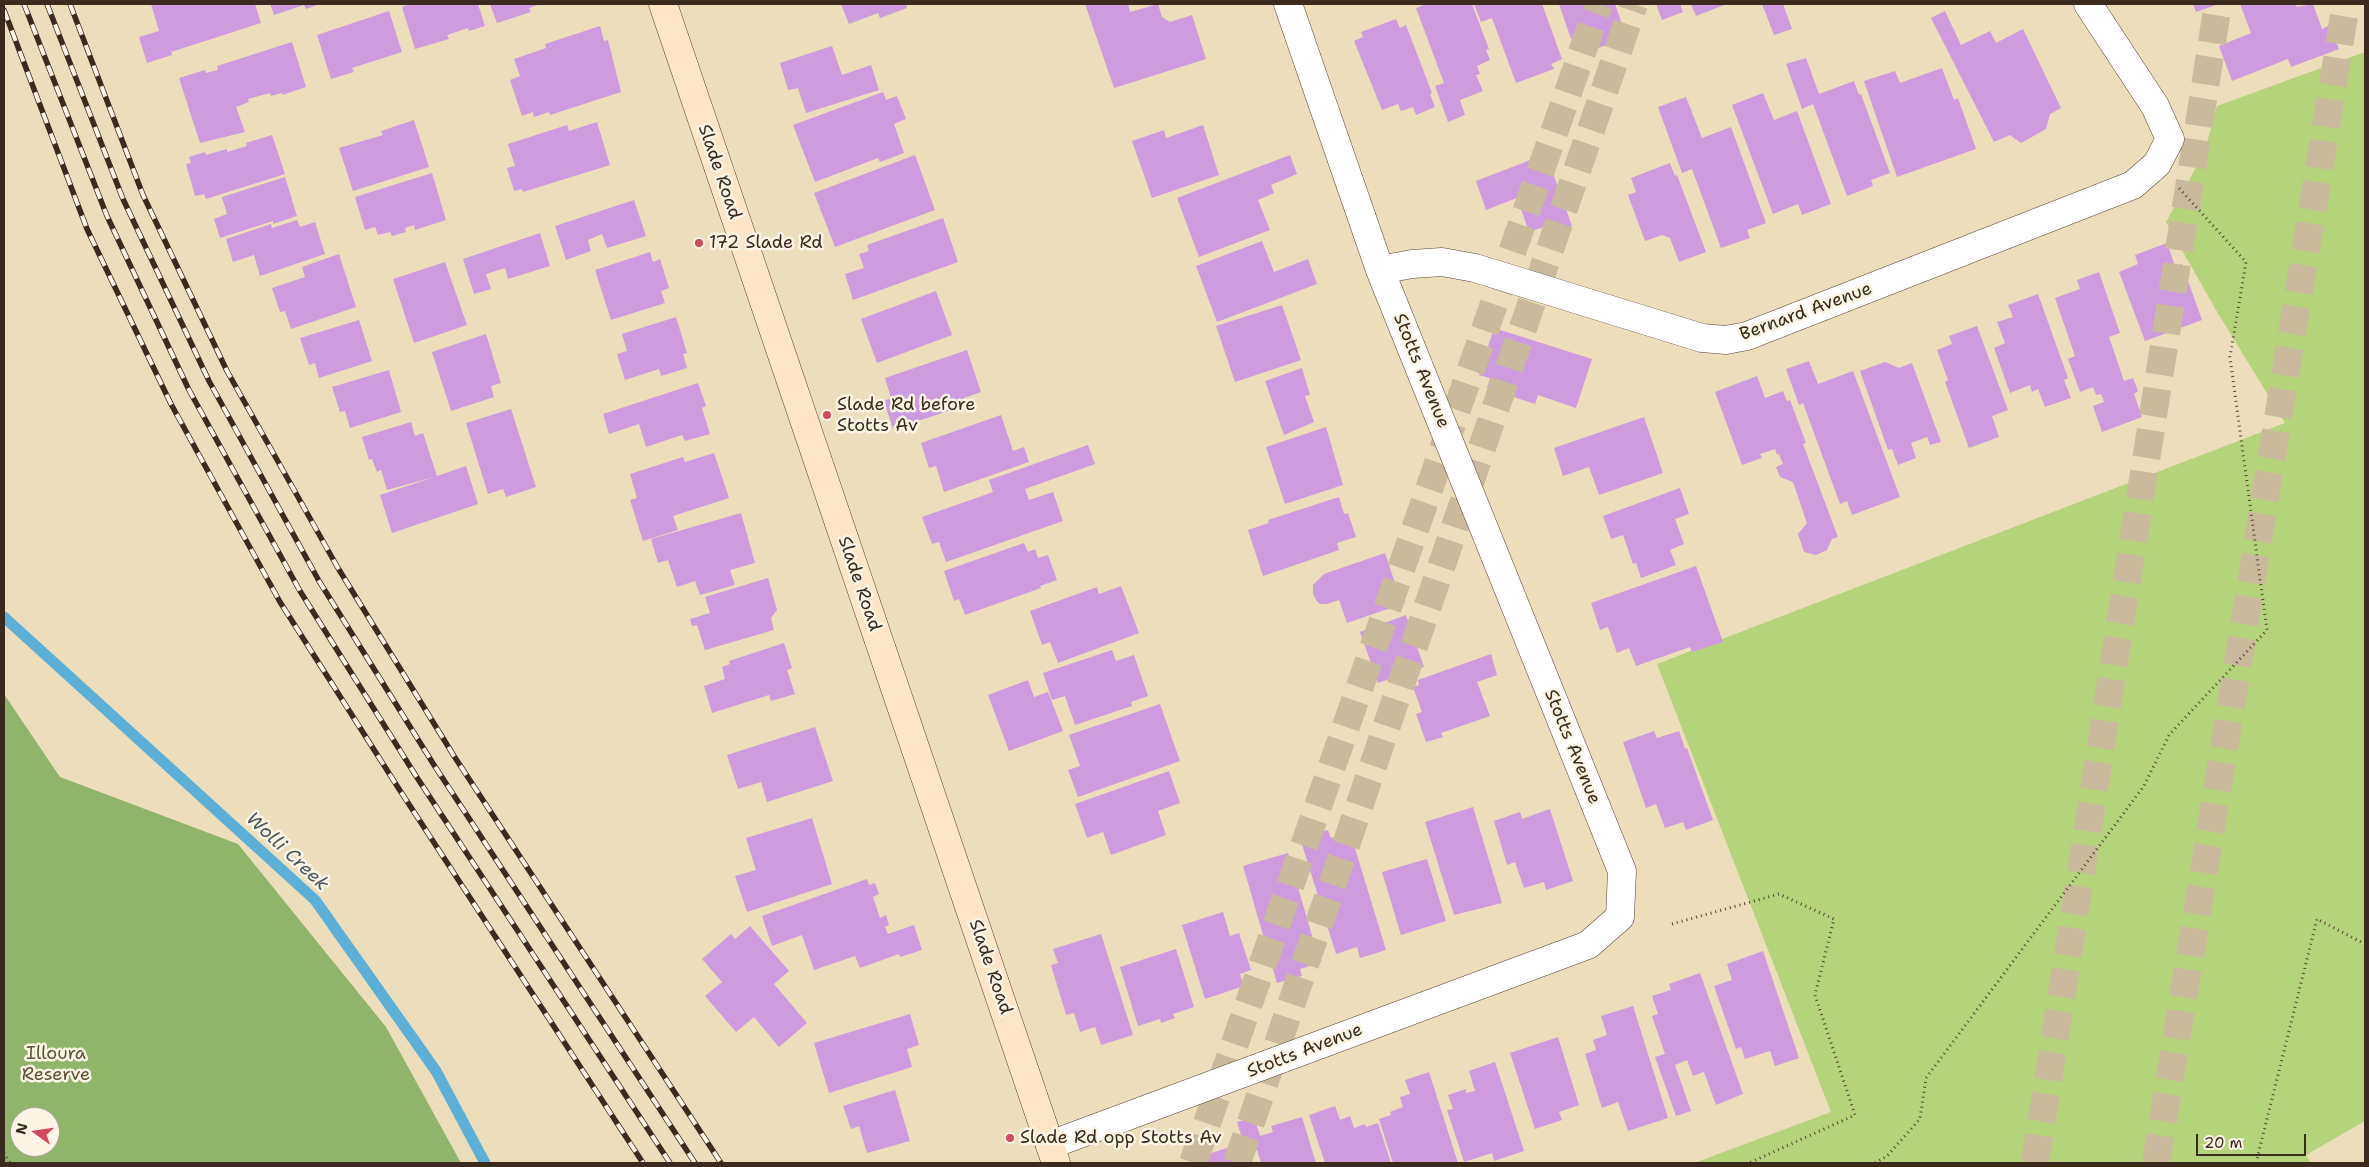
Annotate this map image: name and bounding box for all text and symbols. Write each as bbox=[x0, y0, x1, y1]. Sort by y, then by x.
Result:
street label: Slade Road bbox=[693, 122, 745, 222]
place label: 172 Slade Rd bbox=[709, 232, 823, 254]
marker: 172 Slade Rd bbox=[693, 237, 705, 249]
street label: Bernard Avenue bbox=[1737, 278, 1875, 346]
street label: Stotts Avenue bbox=[1388, 310, 1454, 432]
place label: Slade Rd before Stotts Av bbox=[837, 394, 975, 436]
marker: Slade Rd before Stotts Av bbox=[821, 409, 833, 421]
street label: Slade Road bbox=[833, 534, 885, 634]
street label: Stotts Avenue bbox=[1539, 686, 1605, 808]
water label: Wolli Creek bbox=[241, 808, 333, 896]
street label: Slade Road bbox=[964, 917, 1016, 1017]
street label: Stotts Avenue bbox=[1244, 1019, 1366, 1083]
park label: Illoura Reserve bbox=[22, 1043, 90, 1086]
north arrow bbox=[10, 1107, 60, 1157]
text: N bbox=[11, 1121, 31, 1136]
scale bar bbox=[2199, 1124, 2309, 1156]
place label: Slade Rd opp Stotts Av bbox=[1020, 1127, 1222, 1149]
marker: Slade Rd opp Stotts Av bbox=[1004, 1132, 1016, 1144]
text: 20 m bbox=[2204, 1133, 2243, 1153]

